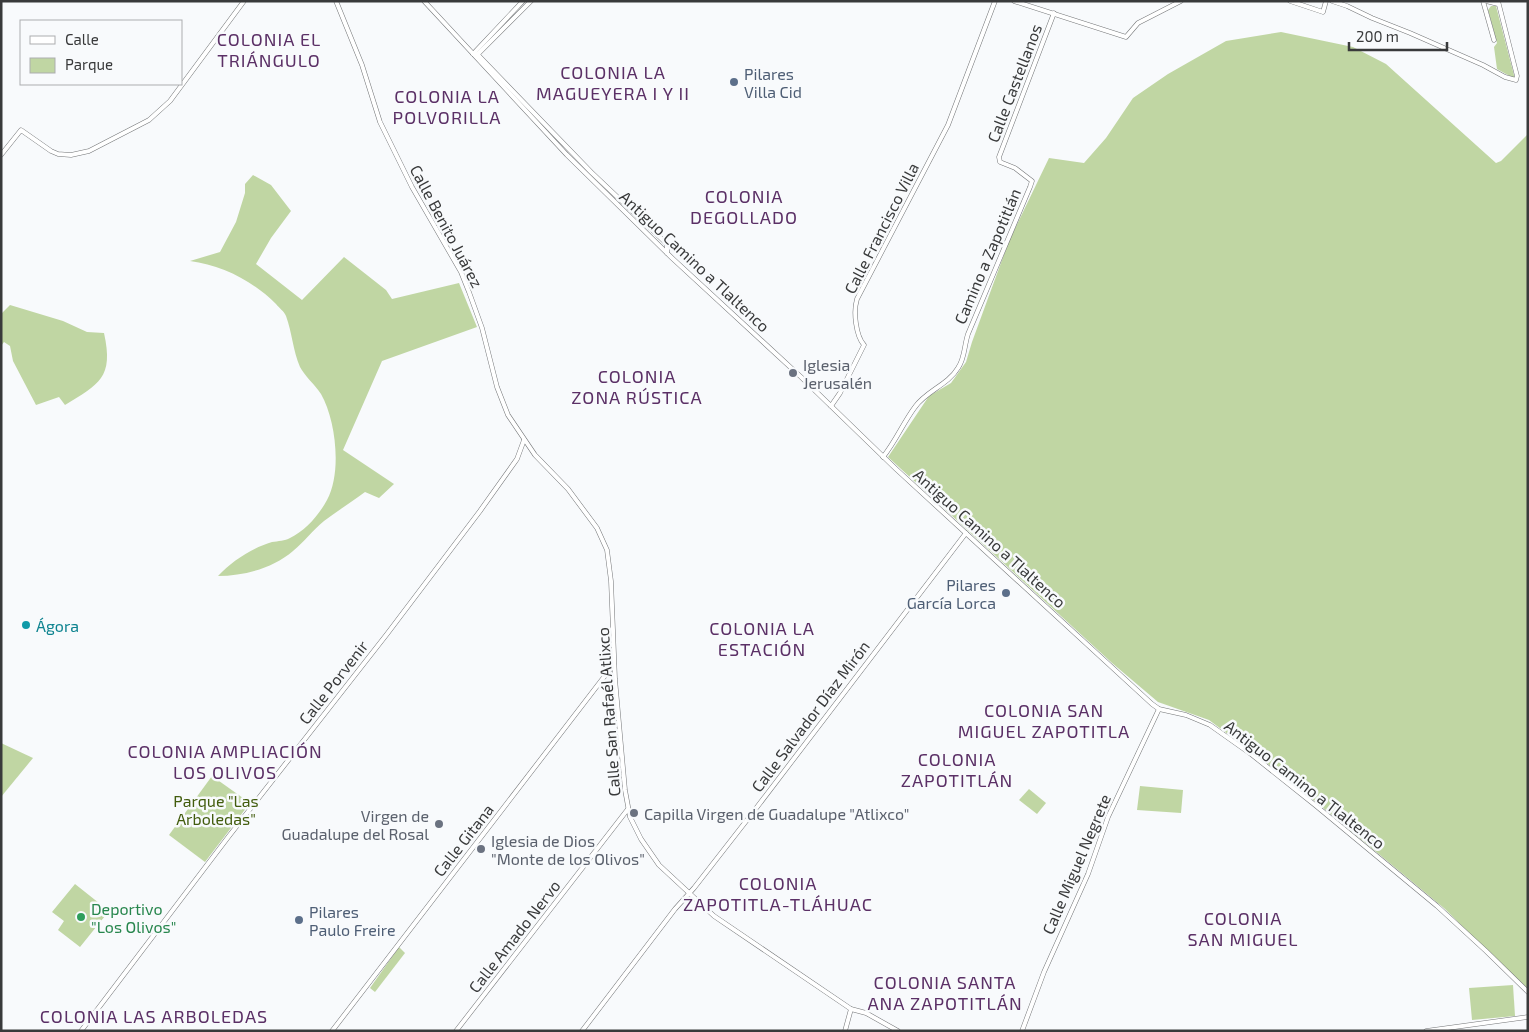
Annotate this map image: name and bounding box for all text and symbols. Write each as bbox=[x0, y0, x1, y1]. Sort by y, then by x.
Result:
legend bbox=[20, 20, 182, 85]
scale bar bbox=[1349, 20, 1446, 52]
street label: Calle Castellanos bbox=[983, 21, 1045, 145]
text: 200 m bbox=[1356, 27, 1399, 45]
district label: COLONIA EL TRIÁNGULO bbox=[217, 28, 321, 71]
text: Calle bbox=[65, 30, 99, 48]
text: Parque bbox=[65, 55, 113, 73]
district label: COLONIA LA MAGUEYERA I Y II bbox=[536, 61, 690, 104]
place label: Pilares Villa Cid bbox=[744, 64, 802, 101]
marker: Pilares Villa Cid bbox=[728, 76, 740, 88]
district label: COLONIA LA POLVORILLA bbox=[393, 85, 501, 128]
street label: Calle Francisco Villa bbox=[840, 159, 922, 297]
street label: Calle Benito Juárez bbox=[407, 161, 487, 291]
district label: COLONIA DEGOLLADO bbox=[690, 185, 798, 228]
street label: Camino a Zapotitlán bbox=[950, 185, 1024, 327]
street label: Antiguo Camino a Tlaltenco bbox=[616, 187, 774, 335]
place label: Iglesia Jerusalén bbox=[803, 355, 872, 392]
district label: COLONIA ZONA RÚSTICA bbox=[571, 365, 703, 408]
marker: Iglesia Jerusalén bbox=[787, 367, 799, 379]
street label: Antiguo Camino a Tlaltenco bbox=[910, 465, 1070, 611]
place label: Pilares García Lorca bbox=[907, 575, 996, 612]
marker: Pilares García Lorca bbox=[1000, 587, 1012, 599]
place label: Ágora bbox=[36, 616, 79, 635]
district label: COLONIA LA ESTACIÓN bbox=[709, 617, 815, 660]
marker: Ágora bbox=[20, 619, 32, 631]
street label: Calle San Rafaél Atlixco bbox=[593, 627, 623, 797]
street label: Calle Porvenir bbox=[294, 636, 372, 728]
street label: Calle Salvador Díaz Mirón bbox=[747, 637, 873, 795]
district label: COLONIA SAN MIGUEL ZAPOTITLA bbox=[958, 699, 1130, 742]
street label: Antiguo Camino a Tlaltenco bbox=[1221, 716, 1389, 852]
district label: COLONIA AMPLIACIÓN LOS OLIVOS bbox=[127, 740, 323, 783]
district label: COLONIA ZAPOTITLÁN bbox=[901, 748, 1013, 791]
park label: Parque "Las Arboledas" bbox=[173, 791, 259, 828]
street label: Calle Miguel Negrete bbox=[1038, 791, 1114, 937]
street label: Calle Gitana bbox=[429, 800, 497, 880]
place label: Capilla Virgen de Guadalupe "Atlixco" bbox=[644, 804, 909, 823]
place label: Virgen de Guadalupe del Rosal bbox=[282, 806, 429, 843]
marker: Capilla Virgen de Guadalupe "Atlixco" bbox=[628, 807, 640, 819]
marker: Virgen de Guadalupe del Rosal bbox=[433, 818, 445, 830]
place label: Iglesia de Dios "Monte de los Olivos" bbox=[491, 831, 645, 868]
marker: Iglesia de Dios "Monte de los Olivos" bbox=[475, 843, 487, 855]
district label: COLONIA ZAPOTITLA-TLÁHUAC bbox=[683, 872, 873, 915]
street label: Calle Amado Nervo bbox=[464, 876, 564, 996]
place label: Deportivo "Los Olivos" bbox=[91, 899, 176, 936]
place label: Pilares Paulo Freire bbox=[309, 902, 396, 939]
district label: COLONIA SAN MIGUEL bbox=[1187, 907, 1299, 950]
marker: Deportivo "Los Olivos" bbox=[75, 911, 87, 923]
marker: Pilares Paulo Freire bbox=[293, 914, 305, 926]
district label: COLONIA SANTA ANA ZAPOTITLÁN bbox=[867, 971, 1023, 1014]
district label: COLONIA LAS ARBOLEDAS bbox=[40, 1005, 268, 1027]

